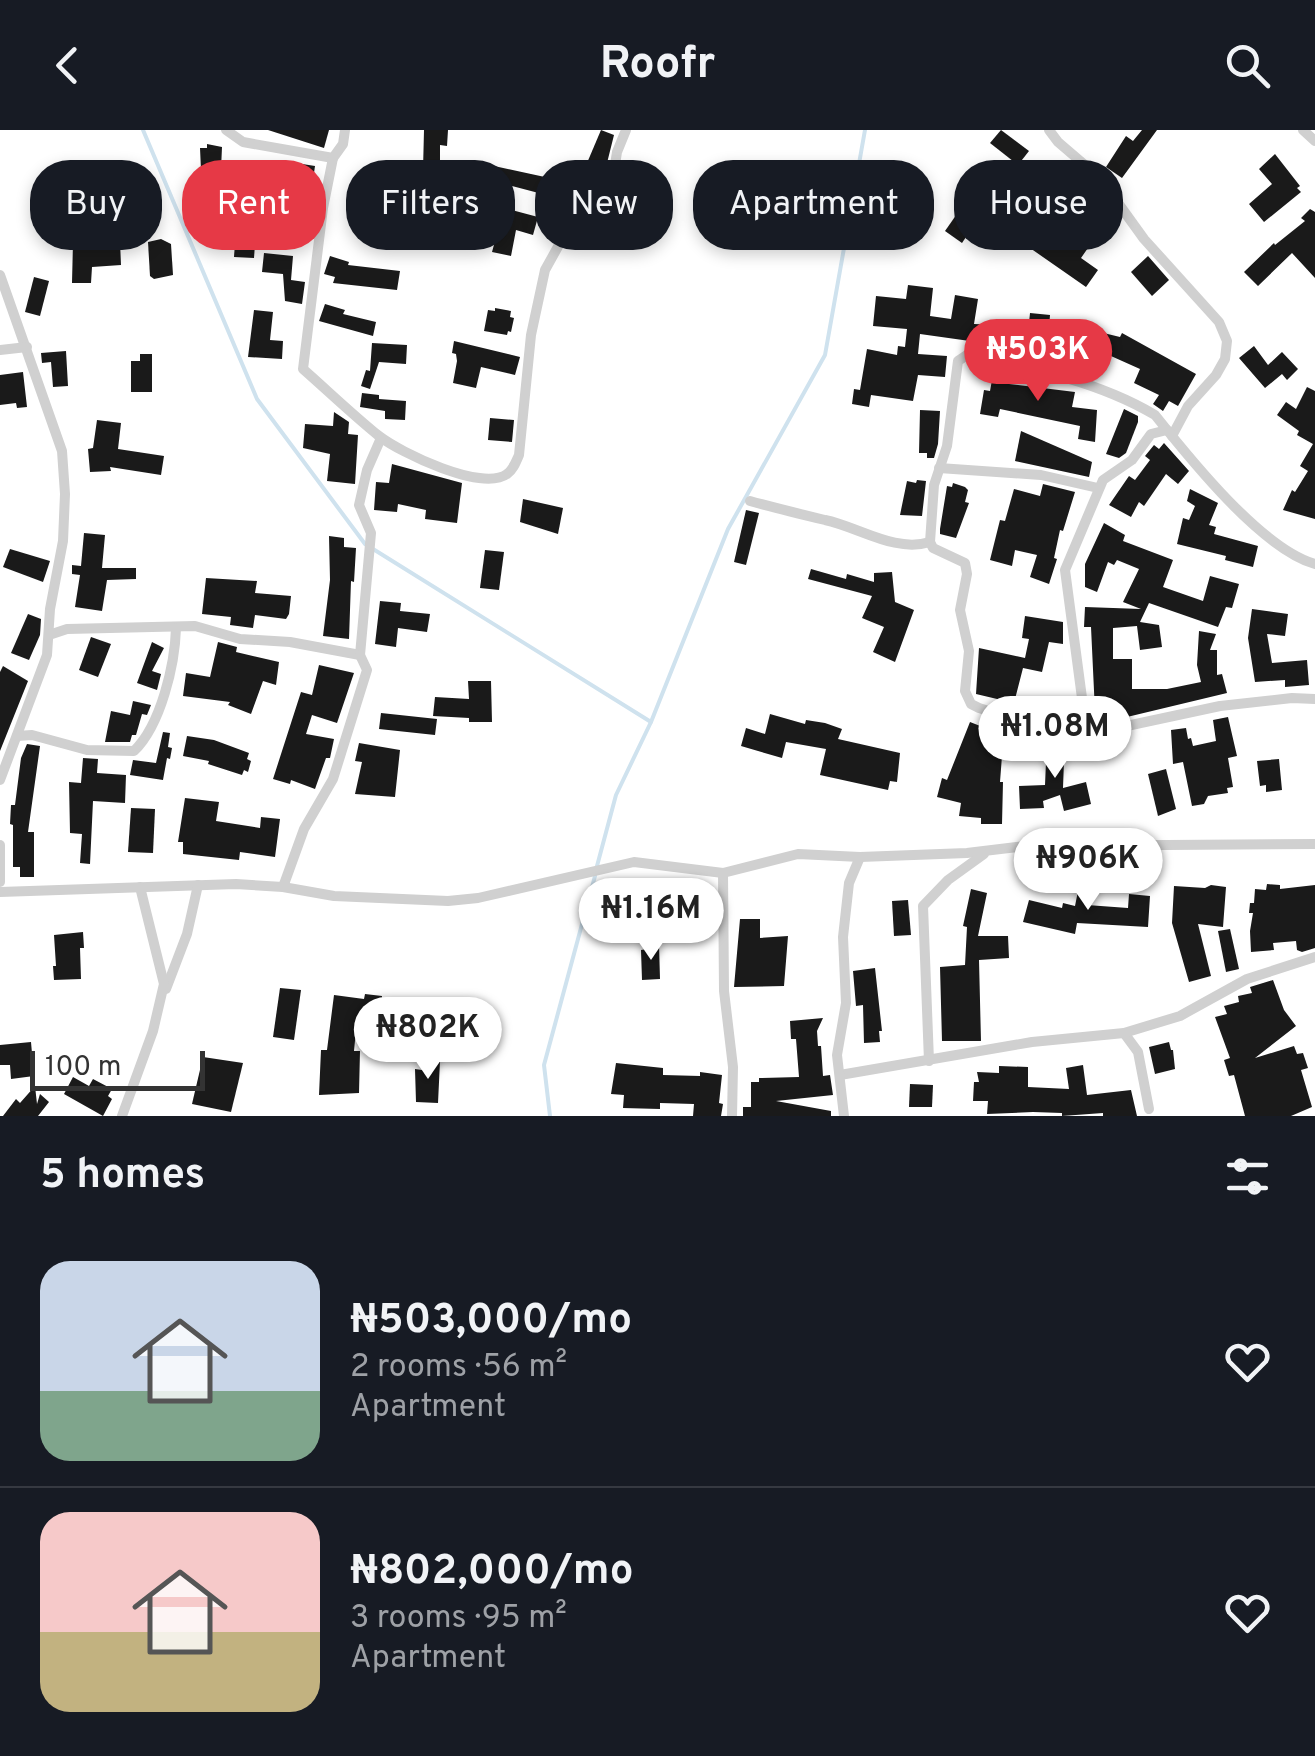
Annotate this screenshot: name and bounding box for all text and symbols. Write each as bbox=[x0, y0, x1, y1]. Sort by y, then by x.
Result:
text: Roofr bbox=[600, 37, 715, 94]
icon: back bbox=[40, 38, 95, 93]
icon: search bbox=[1220, 38, 1275, 93]
chip: Buy bbox=[30, 160, 162, 250]
chip: Rent bbox=[182, 160, 326, 250]
chip: Filters bbox=[346, 160, 515, 250]
chip: New bbox=[535, 160, 673, 250]
chip: Apartment bbox=[693, 160, 934, 250]
chip: House bbox=[954, 160, 1123, 250]
pin: ₦503K bbox=[968, 319, 1108, 404]
text: ₦503K bbox=[986, 331, 1090, 371]
pin: ₦1.08M bbox=[974, 696, 1136, 781]
text: ₦1.08M bbox=[1000, 708, 1110, 748]
pin: ₦906K bbox=[1018, 828, 1158, 913]
text: ₦906K bbox=[1036, 840, 1140, 880]
pin: ₦1.16M bbox=[570, 878, 732, 963]
text: ₦1.16M bbox=[601, 890, 701, 930]
pin: ₦802K bbox=[358, 997, 498, 1082]
text: ₦802K bbox=[376, 1009, 480, 1049]
scale bar bbox=[30, 1046, 205, 1090]
text: 100 m bbox=[45, 1050, 121, 1086]
icon: filters bbox=[1220, 1149, 1275, 1204]
text: 5 homes bbox=[40, 1150, 205, 1203]
text: ₦503,000/mo bbox=[350, 1295, 632, 1348]
icon: home bbox=[120, 1301, 240, 1421]
icon: heart bbox=[1220, 1334, 1275, 1389]
text: 2 rooms · 56 m² bbox=[350, 1348, 567, 1388]
text: Apartment bbox=[350, 1388, 506, 1428]
text: ₦802,000/mo bbox=[350, 1546, 634, 1599]
icon: home bbox=[120, 1552, 240, 1672]
icon: heart bbox=[1220, 1585, 1275, 1640]
text: 3 rooms · 95 m² bbox=[350, 1599, 567, 1639]
text: Apartment bbox=[350, 1639, 506, 1679]

